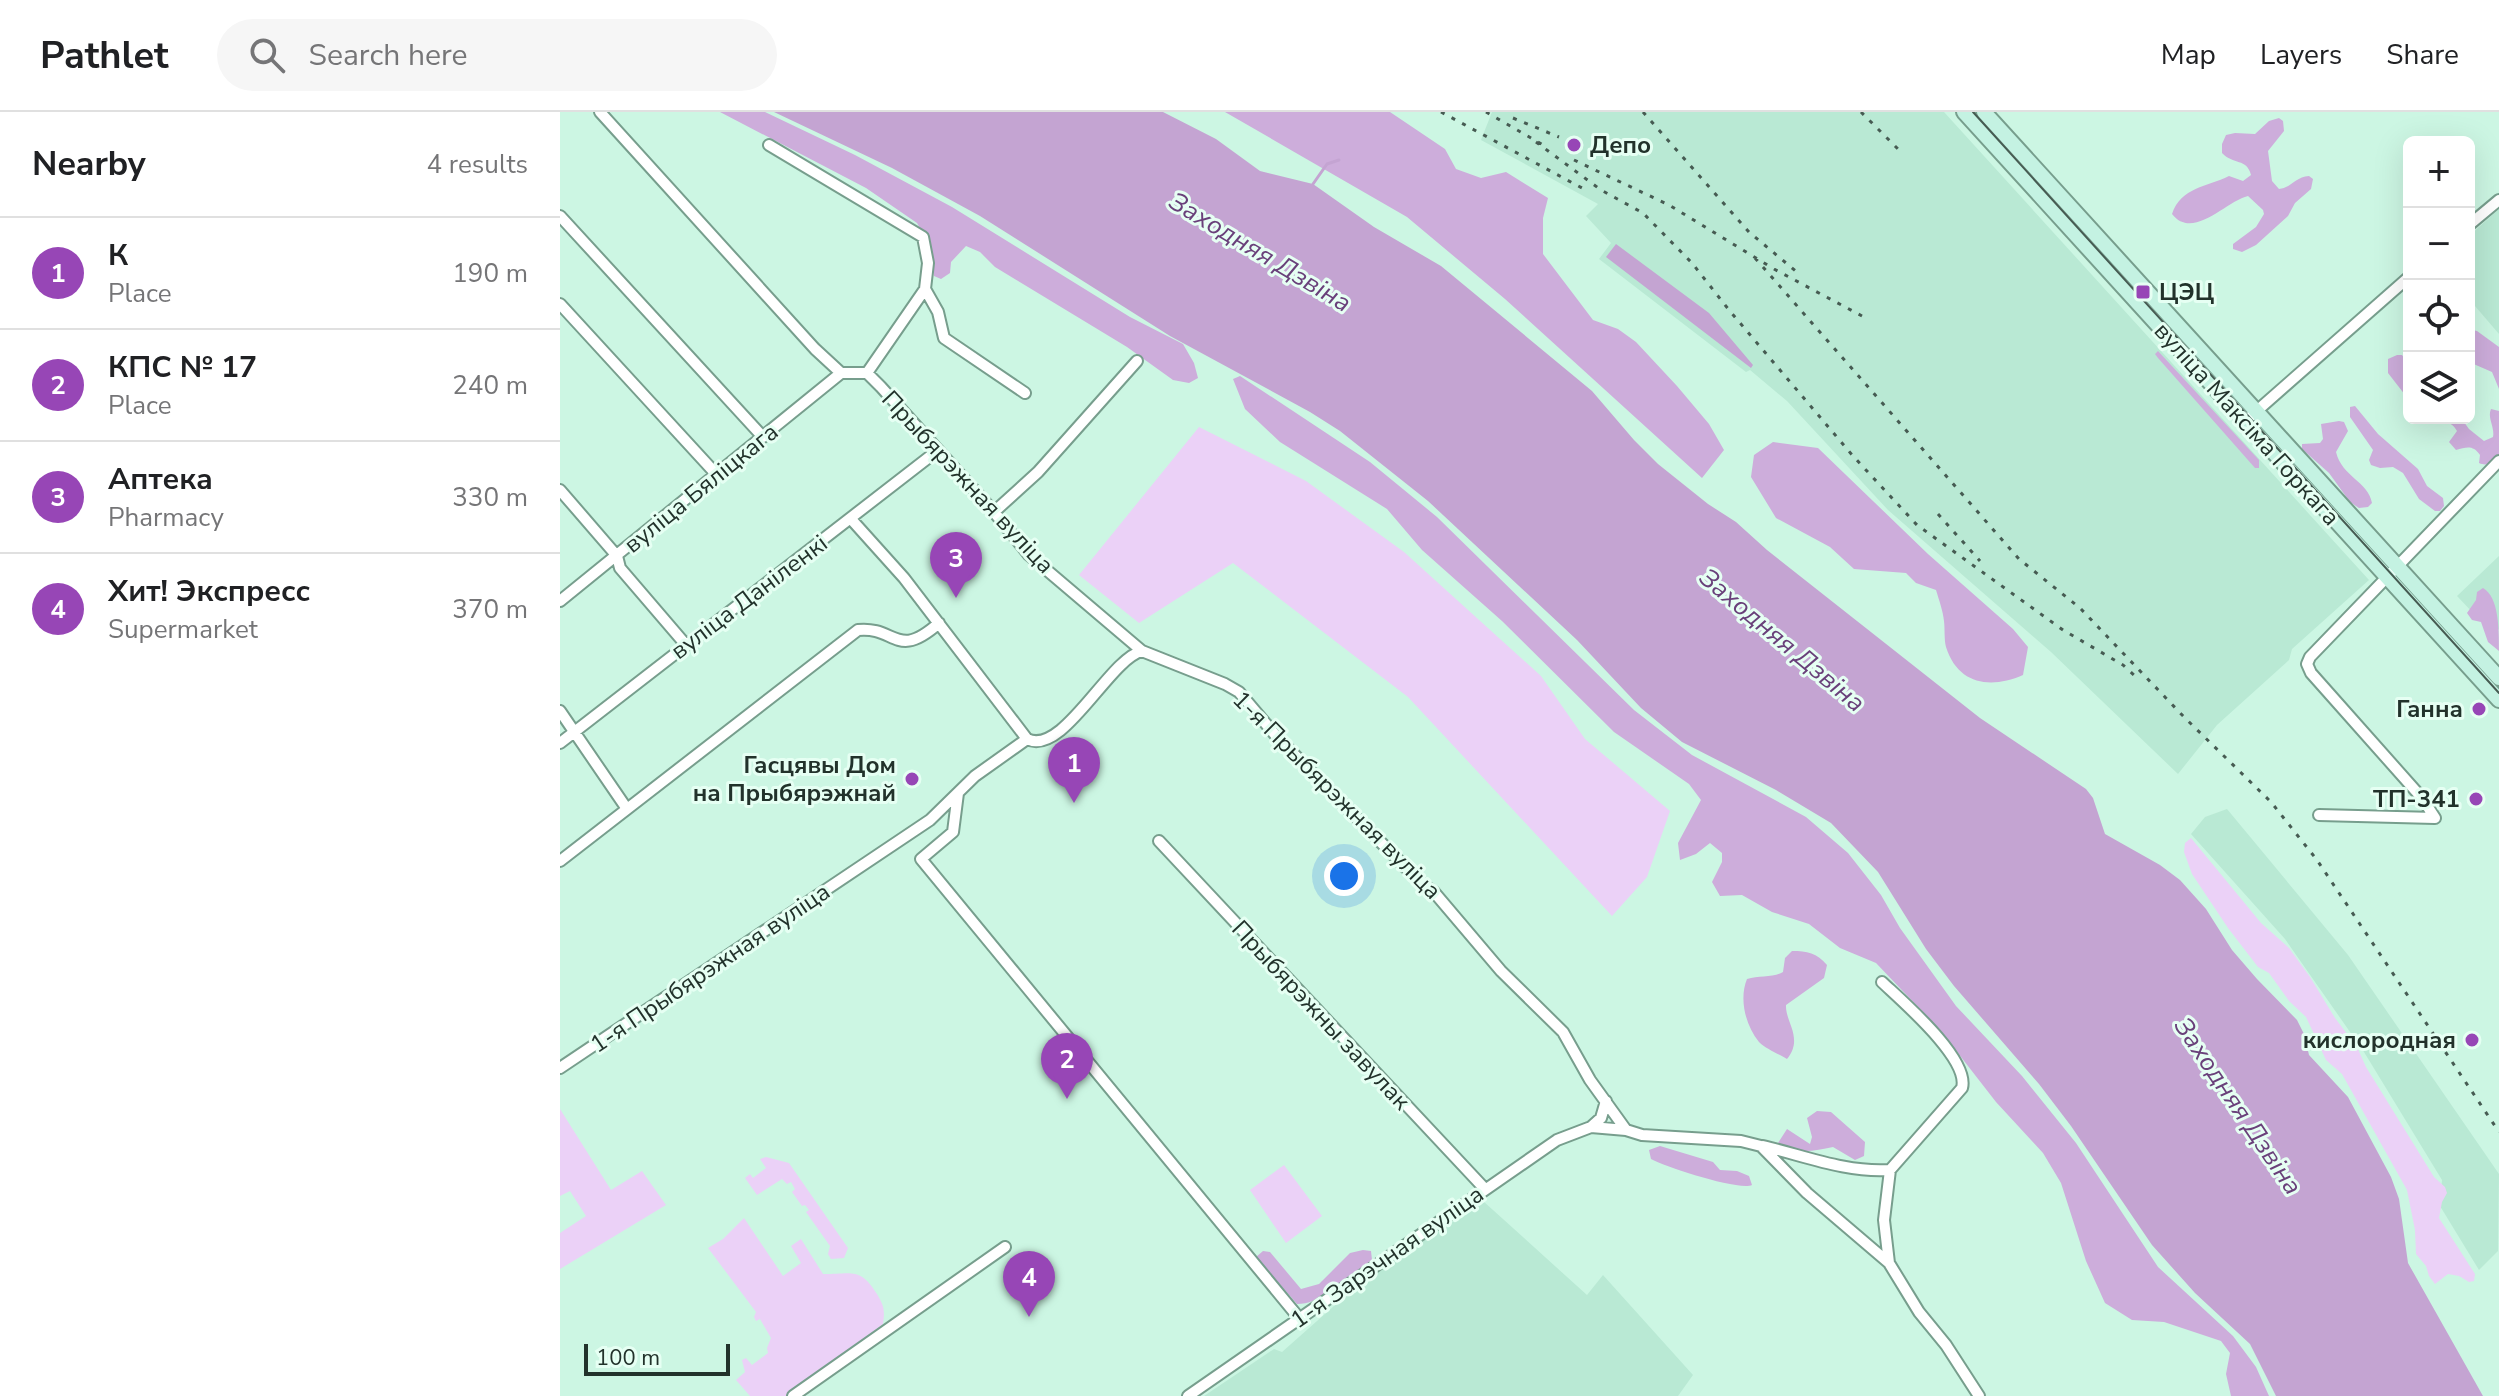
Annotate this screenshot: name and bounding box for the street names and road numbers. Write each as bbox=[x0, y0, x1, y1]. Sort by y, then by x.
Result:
street label: вуліца Максіма Горкага bbox=[2147, 316, 2347, 532]
street label: Прыбярэжная вуліца bbox=[875, 384, 1061, 580]
street label: вуліца Бяліцкага bbox=[617, 416, 785, 560]
street label: вуліца Даніленкі bbox=[664, 527, 834, 667]
street label: 1-я Прыбярэжная вуліца bbox=[1226, 684, 1448, 906]
street label: 1-я Прыбярэжная вуліца bbox=[584, 876, 836, 1060]
street label: Прыбярэжны завулак bbox=[1225, 913, 1418, 1117]
street label: 1-я Зарэчная вуліца bbox=[1284, 1178, 1490, 1336]

